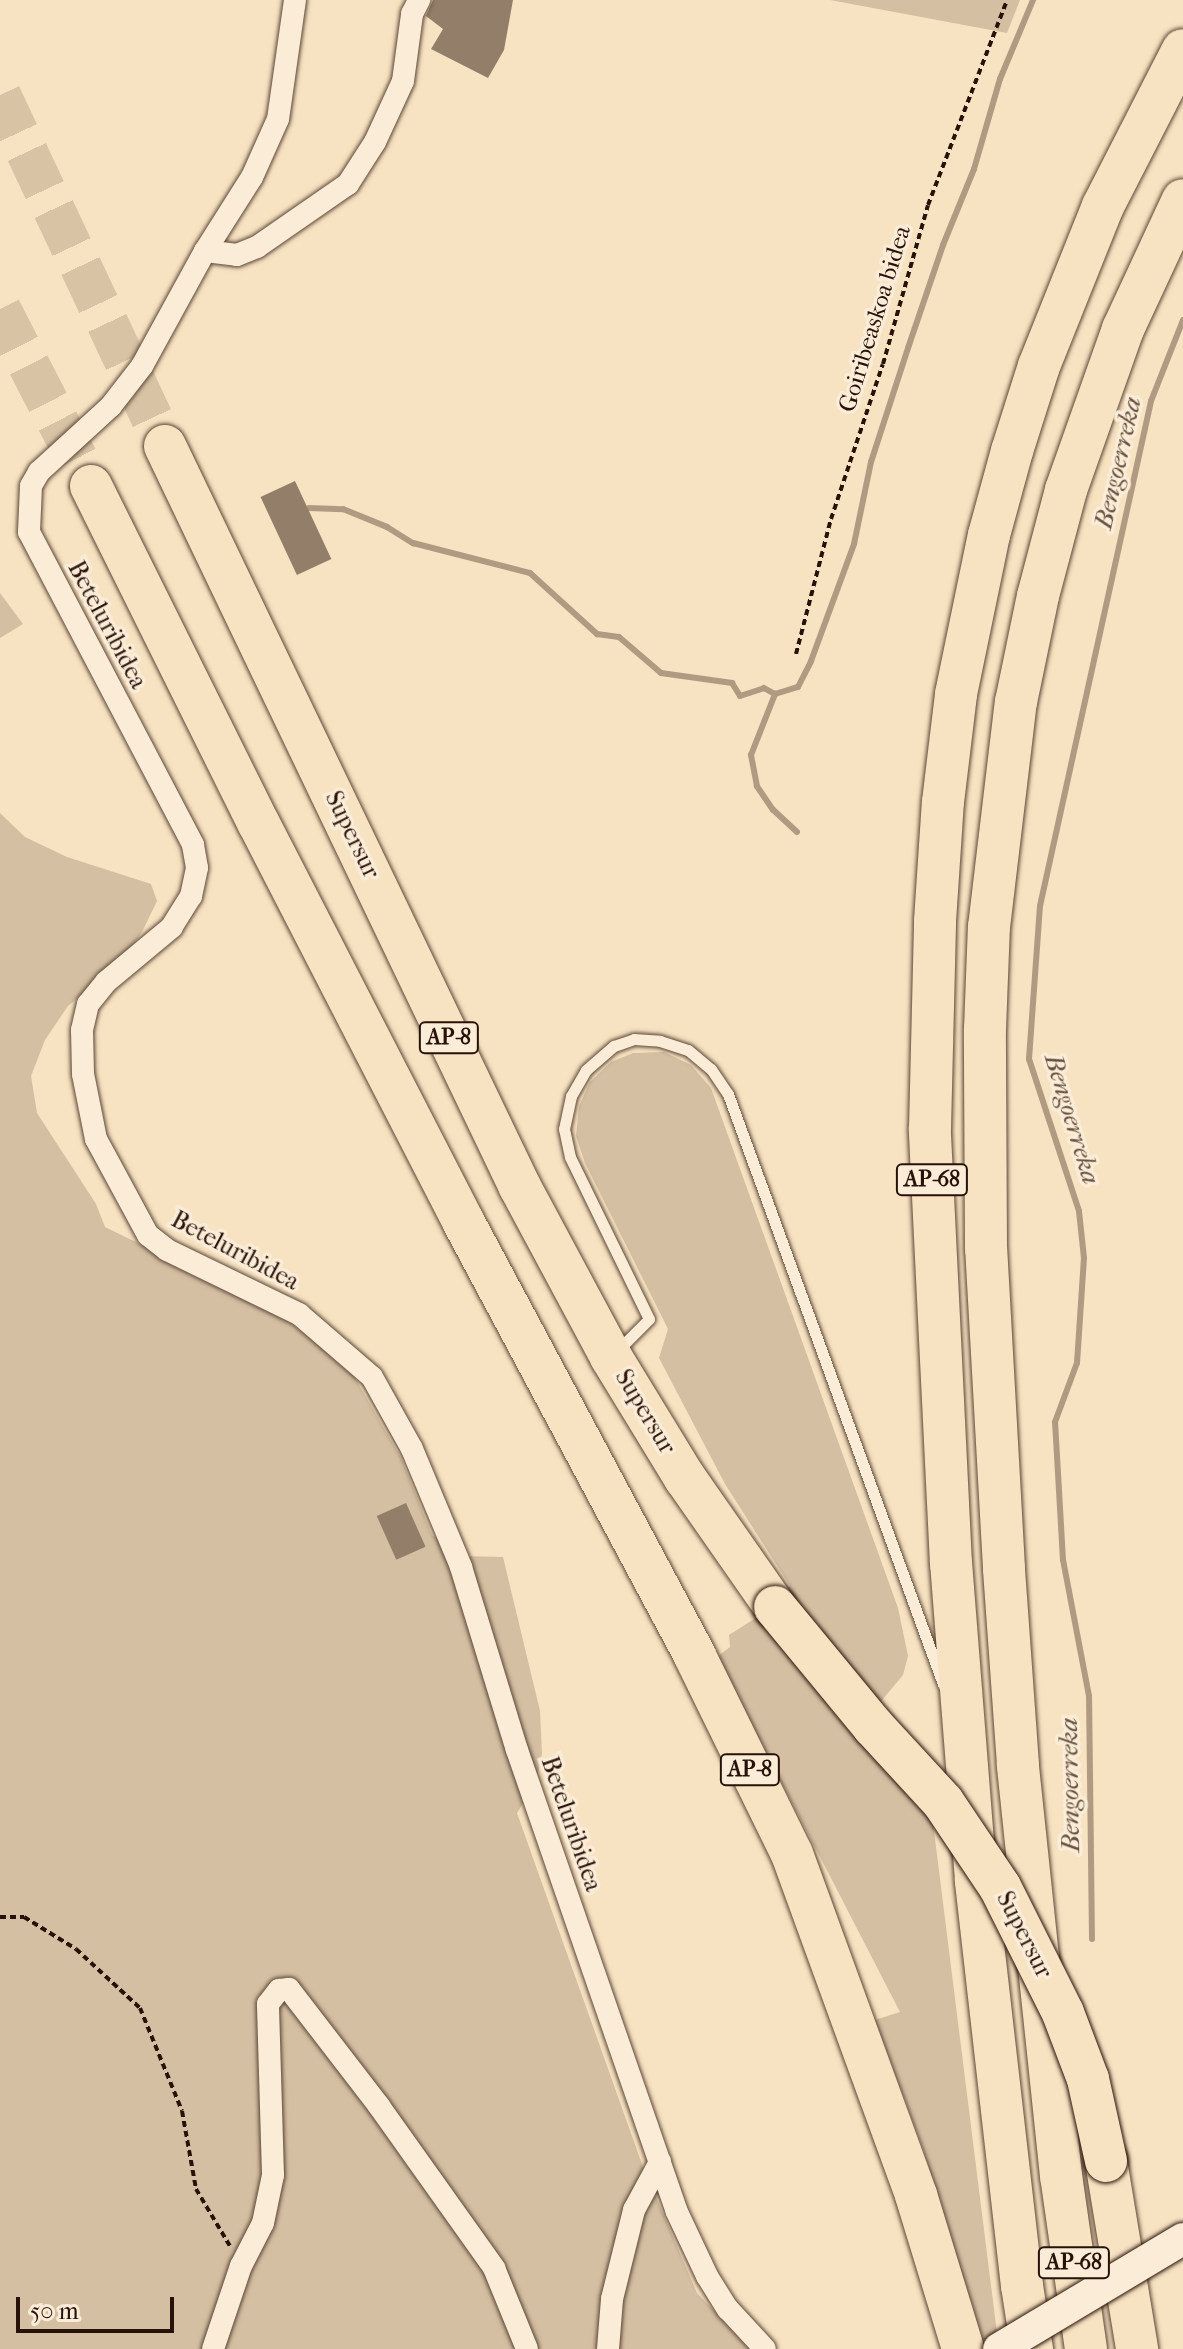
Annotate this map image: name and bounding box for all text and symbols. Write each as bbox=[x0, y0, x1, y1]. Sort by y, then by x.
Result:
street label: Goiribeaskoa bidea bbox=[833, 222, 917, 416]
water label: Bengoerreka bbox=[1088, 394, 1148, 532]
street label: Beteluribidea bbox=[61, 556, 153, 694]
street label: Supersur bbox=[319, 787, 385, 883]
road number: AP-8 bbox=[417, 1020, 481, 1056]
water label: Bengoerreka bbox=[1037, 1050, 1107, 1188]
road number: AP-68 bbox=[894, 1162, 970, 1198]
street label: Beteluribidea bbox=[166, 1205, 304, 1297]
street label: Supersur bbox=[609, 1364, 681, 1460]
water label: Bengoerreka bbox=[1053, 1717, 1087, 1853]
road number: AP-8 bbox=[718, 1752, 782, 1788]
street label: Beteluribidea bbox=[535, 1753, 607, 1895]
street label: Supersur bbox=[990, 1887, 1058, 1983]
road number: AP-68 bbox=[1036, 2245, 1112, 2281]
scale bar bbox=[20, 2281, 178, 2331]
text: 50 m bbox=[30, 2297, 79, 2325]

